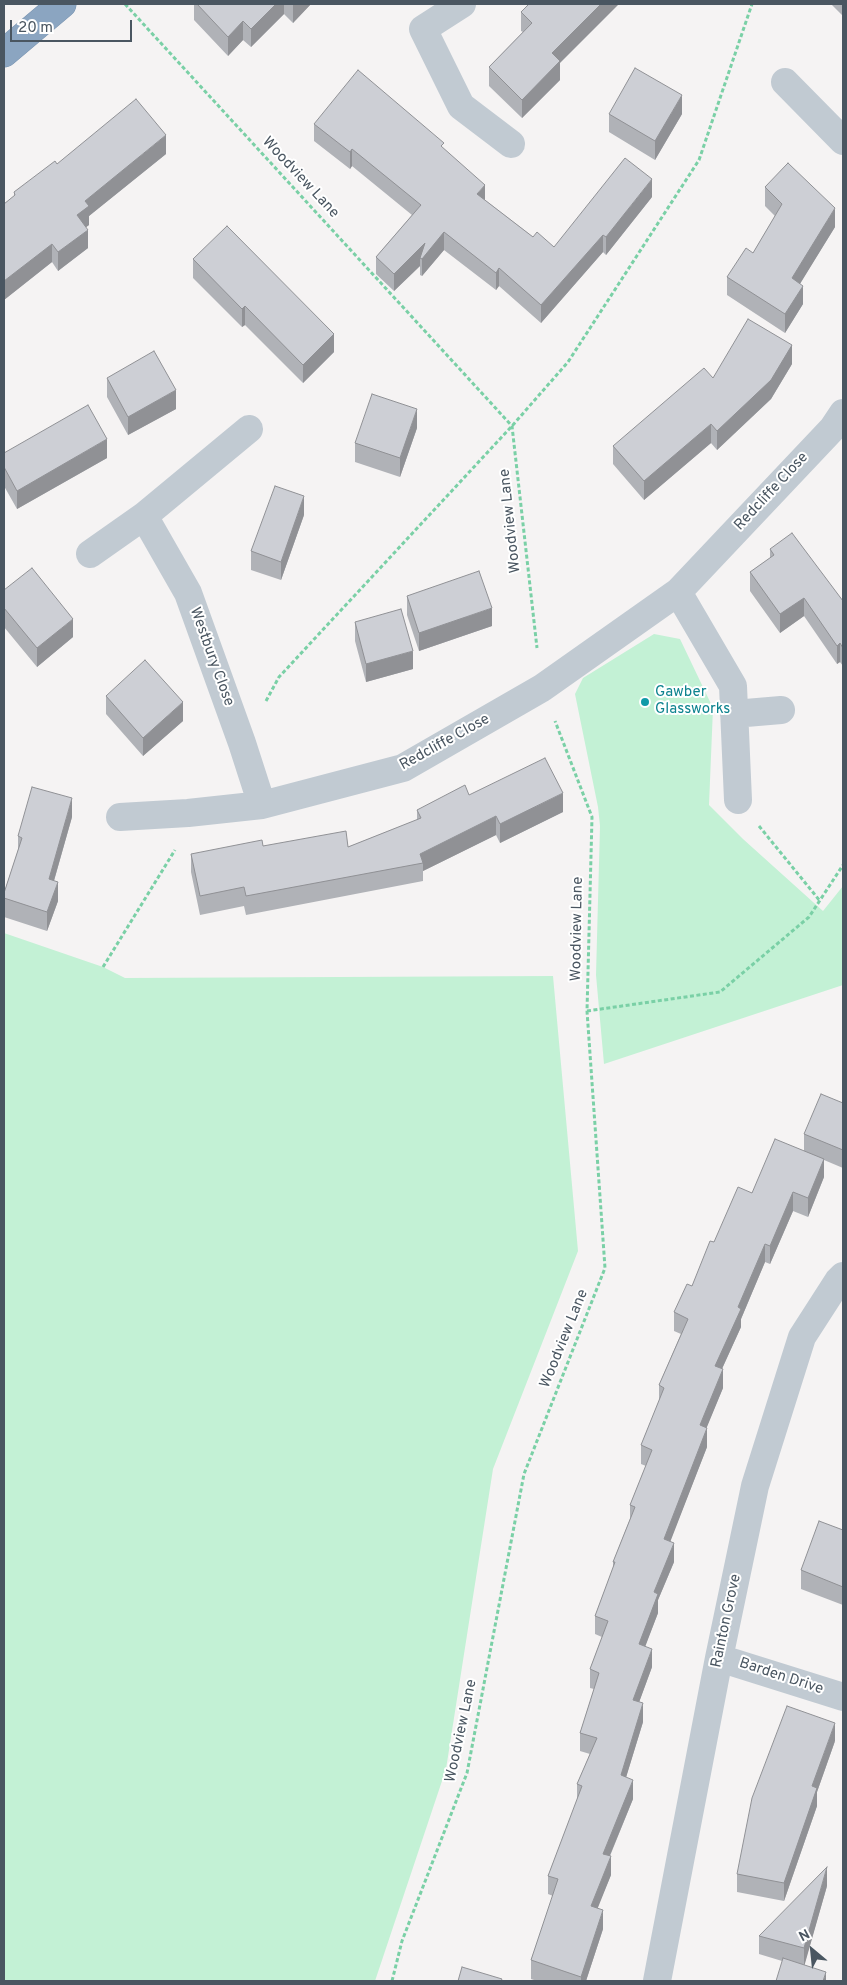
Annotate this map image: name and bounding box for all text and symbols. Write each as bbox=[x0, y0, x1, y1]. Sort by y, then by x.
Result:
scale bar bbox=[12, 10, 135, 42]
text: 20 m bbox=[18, 19, 53, 38]
street label: Woodview Lane bbox=[258, 134, 342, 222]
street label: Redcliffe Close bbox=[731, 449, 813, 535]
street label: Woodview Lane bbox=[497, 468, 525, 574]
street label: Westbury Close bbox=[185, 605, 237, 709]
place label: Gawber Glassworks bbox=[655, 684, 730, 719]
marker: Gawber Glassworks bbox=[639, 696, 651, 708]
street label: Redcliffe Close bbox=[397, 711, 493, 775]
street label: Woodview Lane bbox=[568, 876, 588, 982]
street label: Woodview Lane bbox=[537, 1287, 593, 1391]
street label: Rainton Grove bbox=[708, 1573, 746, 1669]
street label: Barden Drive bbox=[737, 1655, 825, 1699]
street label: Woodview Lane bbox=[442, 1678, 482, 1784]
north arrow bbox=[787, 1925, 837, 1975]
text: N bbox=[796, 1926, 813, 1946]

